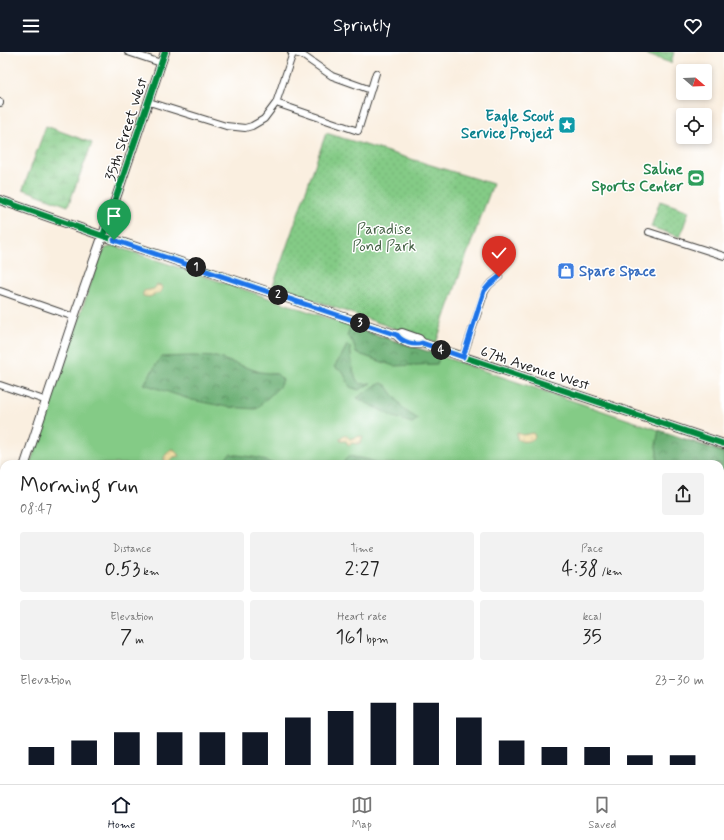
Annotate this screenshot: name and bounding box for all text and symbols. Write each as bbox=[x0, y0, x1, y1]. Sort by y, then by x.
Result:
text: Sprintly bbox=[333, 14, 391, 38]
icon: menu bbox=[20, 15, 42, 37]
icon: heart bbox=[682, 15, 704, 37]
north arrow bbox=[676, 64, 712, 100]
map controls bbox=[676, 64, 712, 144]
street label: 35th Street West bbox=[101, 74, 153, 184]
place label: Eagle Scout Service Project bbox=[461, 107, 555, 144]
button: locate bbox=[676, 108, 712, 144]
place icon: Eagle Scout Service Project bbox=[557, 115, 577, 135]
place label: Saline Sports Center bbox=[592, 160, 684, 197]
sports icon: Saline Sports Center bbox=[686, 168, 706, 188]
pin bbox=[97, 199, 131, 240]
icon: arrive bbox=[103, 205, 125, 227]
park label: Paradise Pond Park bbox=[352, 220, 416, 257]
pin bbox=[482, 236, 516, 277]
icon: check bbox=[488, 242, 510, 264]
pin: 1 bbox=[186, 257, 206, 277]
text: 1 bbox=[194, 260, 198, 274]
shop icon: Spare Space bbox=[556, 261, 576, 281]
place label: Spare Space bbox=[579, 262, 657, 282]
pin: 2 bbox=[268, 285, 288, 305]
text: 2 bbox=[275, 288, 281, 302]
pin: 3 bbox=[350, 313, 370, 333]
text: 3 bbox=[358, 316, 362, 330]
pin: 4 bbox=[431, 340, 451, 360]
street label: 67th Avenue West bbox=[478, 342, 592, 396]
text: 4 bbox=[438, 343, 444, 357]
text: Morning run bbox=[20, 472, 139, 500]
button: share bbox=[662, 473, 704, 515]
text: 08:47 bbox=[20, 501, 52, 518]
text: Distance bbox=[113, 542, 151, 556]
text: Time bbox=[350, 542, 374, 556]
text: Pace bbox=[581, 542, 603, 556]
text: 0.53 bbox=[105, 556, 140, 583]
text: 2:27 bbox=[345, 556, 380, 583]
text: 4:38 bbox=[562, 556, 599, 583]
text: km bbox=[140, 565, 159, 579]
text: /km bbox=[599, 565, 622, 579]
text: Elevation bbox=[110, 610, 154, 624]
text: Heart rate bbox=[337, 610, 387, 624]
text: kcal bbox=[583, 610, 601, 624]
text: 7 bbox=[120, 624, 132, 651]
text: 161 bbox=[336, 624, 363, 651]
text: 35 bbox=[582, 624, 602, 651]
text: m bbox=[132, 633, 144, 647]
text: bpm bbox=[363, 633, 388, 647]
text: Elevation bbox=[20, 672, 71, 689]
text: 23–30 m bbox=[655, 672, 704, 689]
tab: Home bbox=[108, 794, 135, 832]
tab: Map bbox=[351, 794, 373, 832]
tab: Saved bbox=[588, 794, 616, 832]

